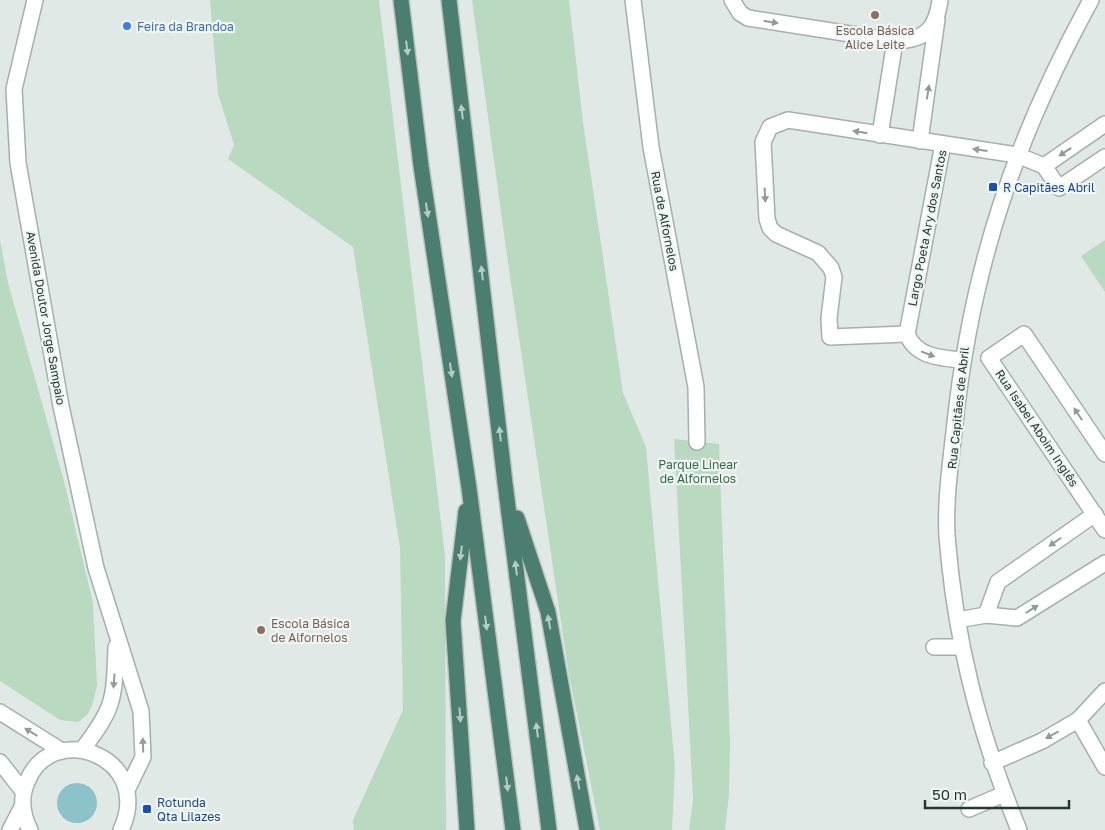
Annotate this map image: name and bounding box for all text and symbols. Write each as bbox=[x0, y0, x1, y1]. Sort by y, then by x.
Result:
marker: Escola Básica Alice Leite bbox=[869, 9, 881, 21]
one-way arrow bbox=[764, 18, 780, 26]
place label: Feira da Brandoa bbox=[137, 19, 234, 34]
marker: Feira da Brandoa bbox=[121, 20, 133, 32]
place label: Escola Básica Alice Leite bbox=[836, 23, 914, 52]
one-way arrow bbox=[403, 41, 411, 57]
one-way arrow bbox=[924, 84, 932, 100]
one-way arrow bbox=[458, 103, 466, 119]
one-way arrow bbox=[852, 127, 868, 135]
one-way arrow bbox=[972, 145, 988, 153]
one-way arrow bbox=[1058, 147, 1071, 156]
street label: Largo Poeta Ary dos Santos bbox=[904, 148, 950, 308]
street label: Rua de Alfornelos bbox=[648, 170, 682, 272]
place label: R Capitães Abril bbox=[1003, 180, 1095, 195]
marker: R Capitães Abril bbox=[987, 181, 999, 193]
one-way arrow bbox=[762, 188, 770, 204]
one-way arrow bbox=[423, 202, 431, 218]
street label: Avenida Doutor Jorge Sampaio bbox=[23, 230, 69, 406]
one-way arrow bbox=[478, 265, 486, 281]
street label: Rua Capitães de Abril bbox=[944, 346, 972, 470]
one-way arrow bbox=[921, 350, 936, 358]
one-way arrow bbox=[448, 363, 456, 379]
street label: Rua Isabel Aboim Inglês bbox=[992, 367, 1082, 489]
one-way arrow bbox=[1073, 407, 1083, 420]
one-way arrow bbox=[496, 426, 504, 442]
park label: Parque Linear de Alfornelos bbox=[658, 457, 738, 486]
one-way arrow bbox=[1048, 537, 1061, 547]
one-way arrow bbox=[457, 546, 465, 562]
one-way arrow bbox=[512, 560, 520, 576]
one-way arrow bbox=[1025, 604, 1039, 614]
one-way arrow bbox=[545, 614, 553, 630]
one-way arrow bbox=[482, 615, 490, 631]
place label: Escola Básica de Alfornelos bbox=[271, 616, 350, 645]
marker: Escola Básica de Alfornelos bbox=[255, 624, 267, 636]
one-way arrow bbox=[110, 674, 118, 690]
one-way arrow bbox=[456, 707, 464, 723]
one-way arrow bbox=[532, 721, 540, 737]
one-way arrow bbox=[24, 728, 37, 737]
one-way arrow bbox=[1045, 730, 1059, 739]
one-way arrow bbox=[138, 737, 146, 753]
one-way arrow bbox=[574, 774, 582, 790]
one-way arrow bbox=[503, 776, 511, 792]
scale bar bbox=[925, 778, 1069, 810]
text: 50 m bbox=[932, 785, 967, 803]
place label: Rotunda Qta Lilazes bbox=[157, 795, 221, 824]
marker: Rotunda Qta Lilazes bbox=[141, 803, 153, 815]

